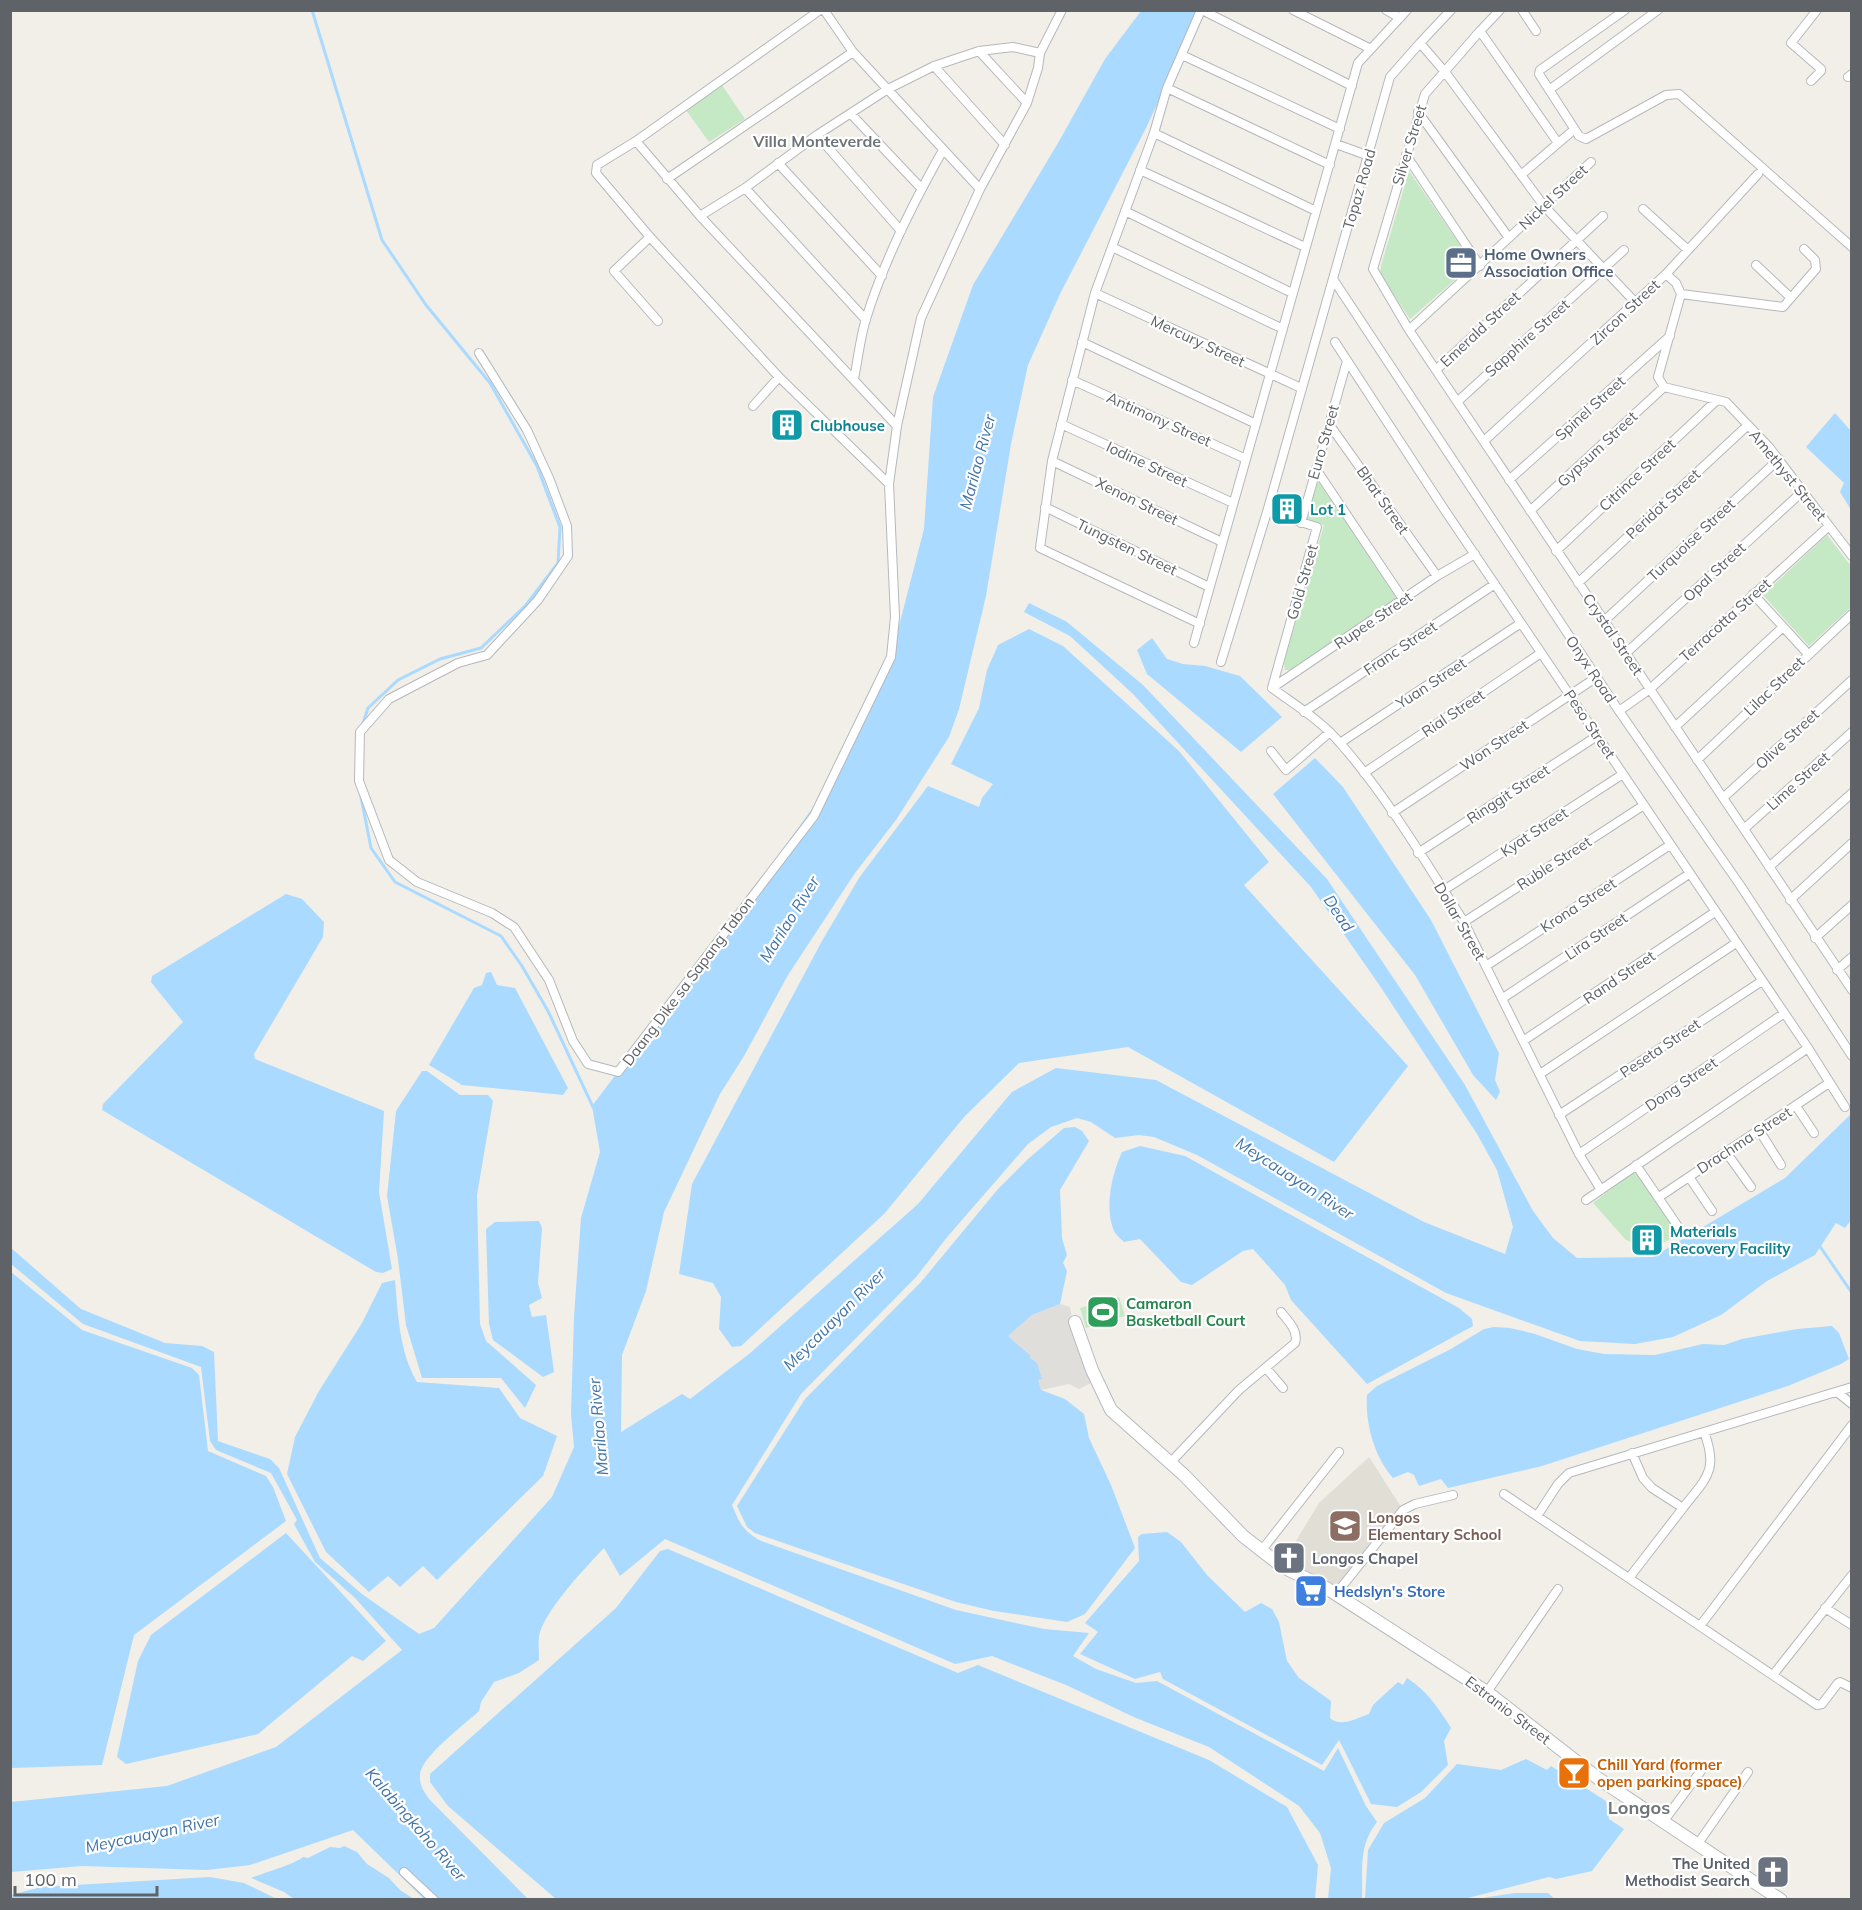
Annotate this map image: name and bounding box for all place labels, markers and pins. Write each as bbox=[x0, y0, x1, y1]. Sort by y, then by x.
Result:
office icon: Home Owners Association Office bbox=[1443, 245, 1479, 281]
place label: Home Owners Association Office bbox=[1484, 245, 1613, 281]
building icon: Clubhouse bbox=[769, 407, 805, 443]
place label: Clubhouse bbox=[810, 416, 885, 435]
building icon: Lot 1 bbox=[1269, 491, 1305, 527]
place label: Lot 1 bbox=[1310, 500, 1346, 519]
building icon: Materials Recovery Facility bbox=[1629, 1222, 1665, 1258]
place label: Materials Recovery Facility bbox=[1670, 1222, 1791, 1258]
sports icon: Camaron Basketball Court bbox=[1085, 1294, 1121, 1330]
place label: Camaron Basketball Court bbox=[1126, 1294, 1246, 1330]
school or university icon: Longos Elementary School bbox=[1327, 1508, 1363, 1544]
place label: Longos Elementary School bbox=[1368, 1508, 1501, 1544]
church icon: Longos Chapel bbox=[1271, 1540, 1307, 1576]
place label: Longos Chapel bbox=[1312, 1549, 1418, 1568]
supermarket icon: Hedslyn's Store bbox=[1293, 1573, 1329, 1609]
place label: Hedslyn's Store bbox=[1334, 1582, 1445, 1601]
bar icon: Chill Yard (former open parking space) bbox=[1556, 1755, 1592, 1791]
place label: Chill Yard (former open parking space) bbox=[1597, 1755, 1743, 1791]
place label: The United Methodist Search bbox=[1625, 1854, 1750, 1890]
church icon: The United Methodist Search bbox=[1755, 1854, 1791, 1890]

